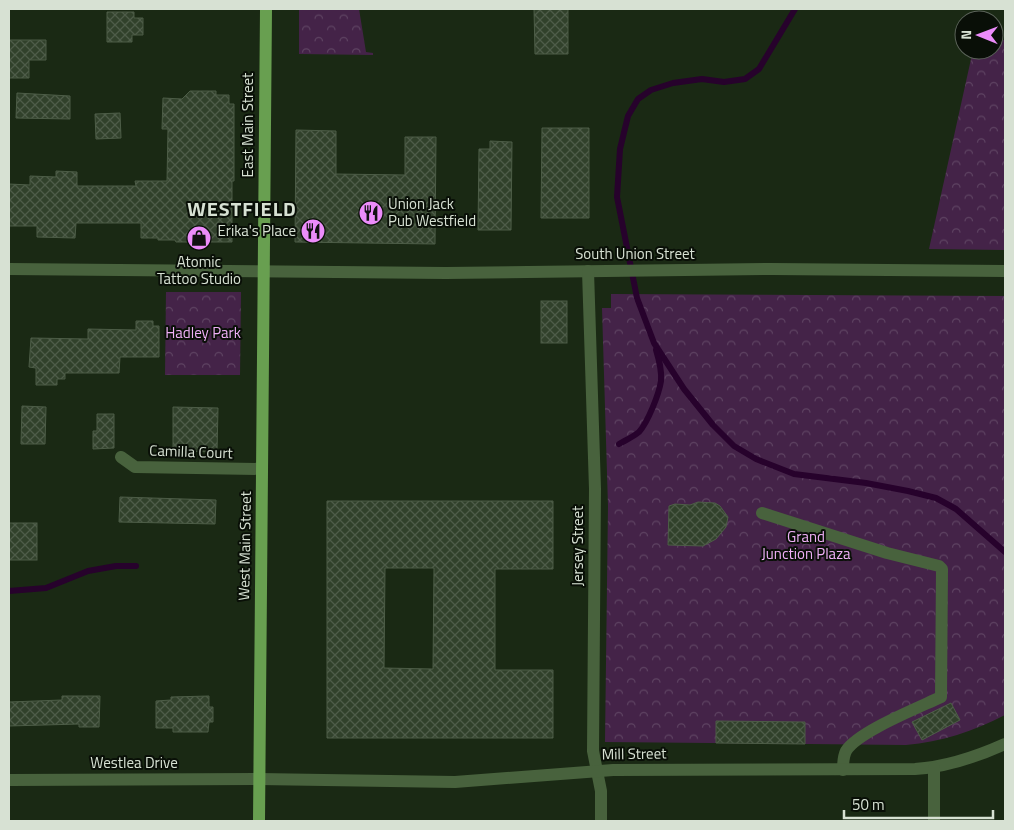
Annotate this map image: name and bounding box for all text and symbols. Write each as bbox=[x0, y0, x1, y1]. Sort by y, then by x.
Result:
north arrow bbox=[954, 10, 1004, 60]
text: N bbox=[955, 30, 976, 40]
street label: East Main Street bbox=[236, 72, 259, 177]
place label: Union Jack Pub Westfield bbox=[388, 192, 476, 232]
district label: WESTFIELD bbox=[187, 193, 297, 224]
restaurant icon: Union Jack Pub Westfield bbox=[358, 200, 384, 226]
restaurant icon: Erika's Place bbox=[300, 218, 326, 244]
place label: Erika's Place bbox=[217, 219, 296, 242]
shop icon: Atomic Tattoo Studio bbox=[186, 225, 212, 251]
street label: South Union Street bbox=[575, 242, 696, 265]
place label: Atomic Tattoo Studio bbox=[157, 250, 241, 290]
park label: Hadley Park bbox=[165, 321, 241, 344]
street label: Camilla Court bbox=[149, 439, 234, 464]
street label: West Main Street bbox=[232, 490, 257, 601]
street label: Jersey Street bbox=[566, 505, 589, 586]
park label: Grand Junction Plaza bbox=[762, 525, 851, 565]
street label: Mill Street bbox=[601, 741, 667, 766]
street label: Westlea Drive bbox=[90, 751, 178, 774]
scale bar bbox=[844, 788, 993, 820]
text: 50 m bbox=[852, 793, 885, 816]

